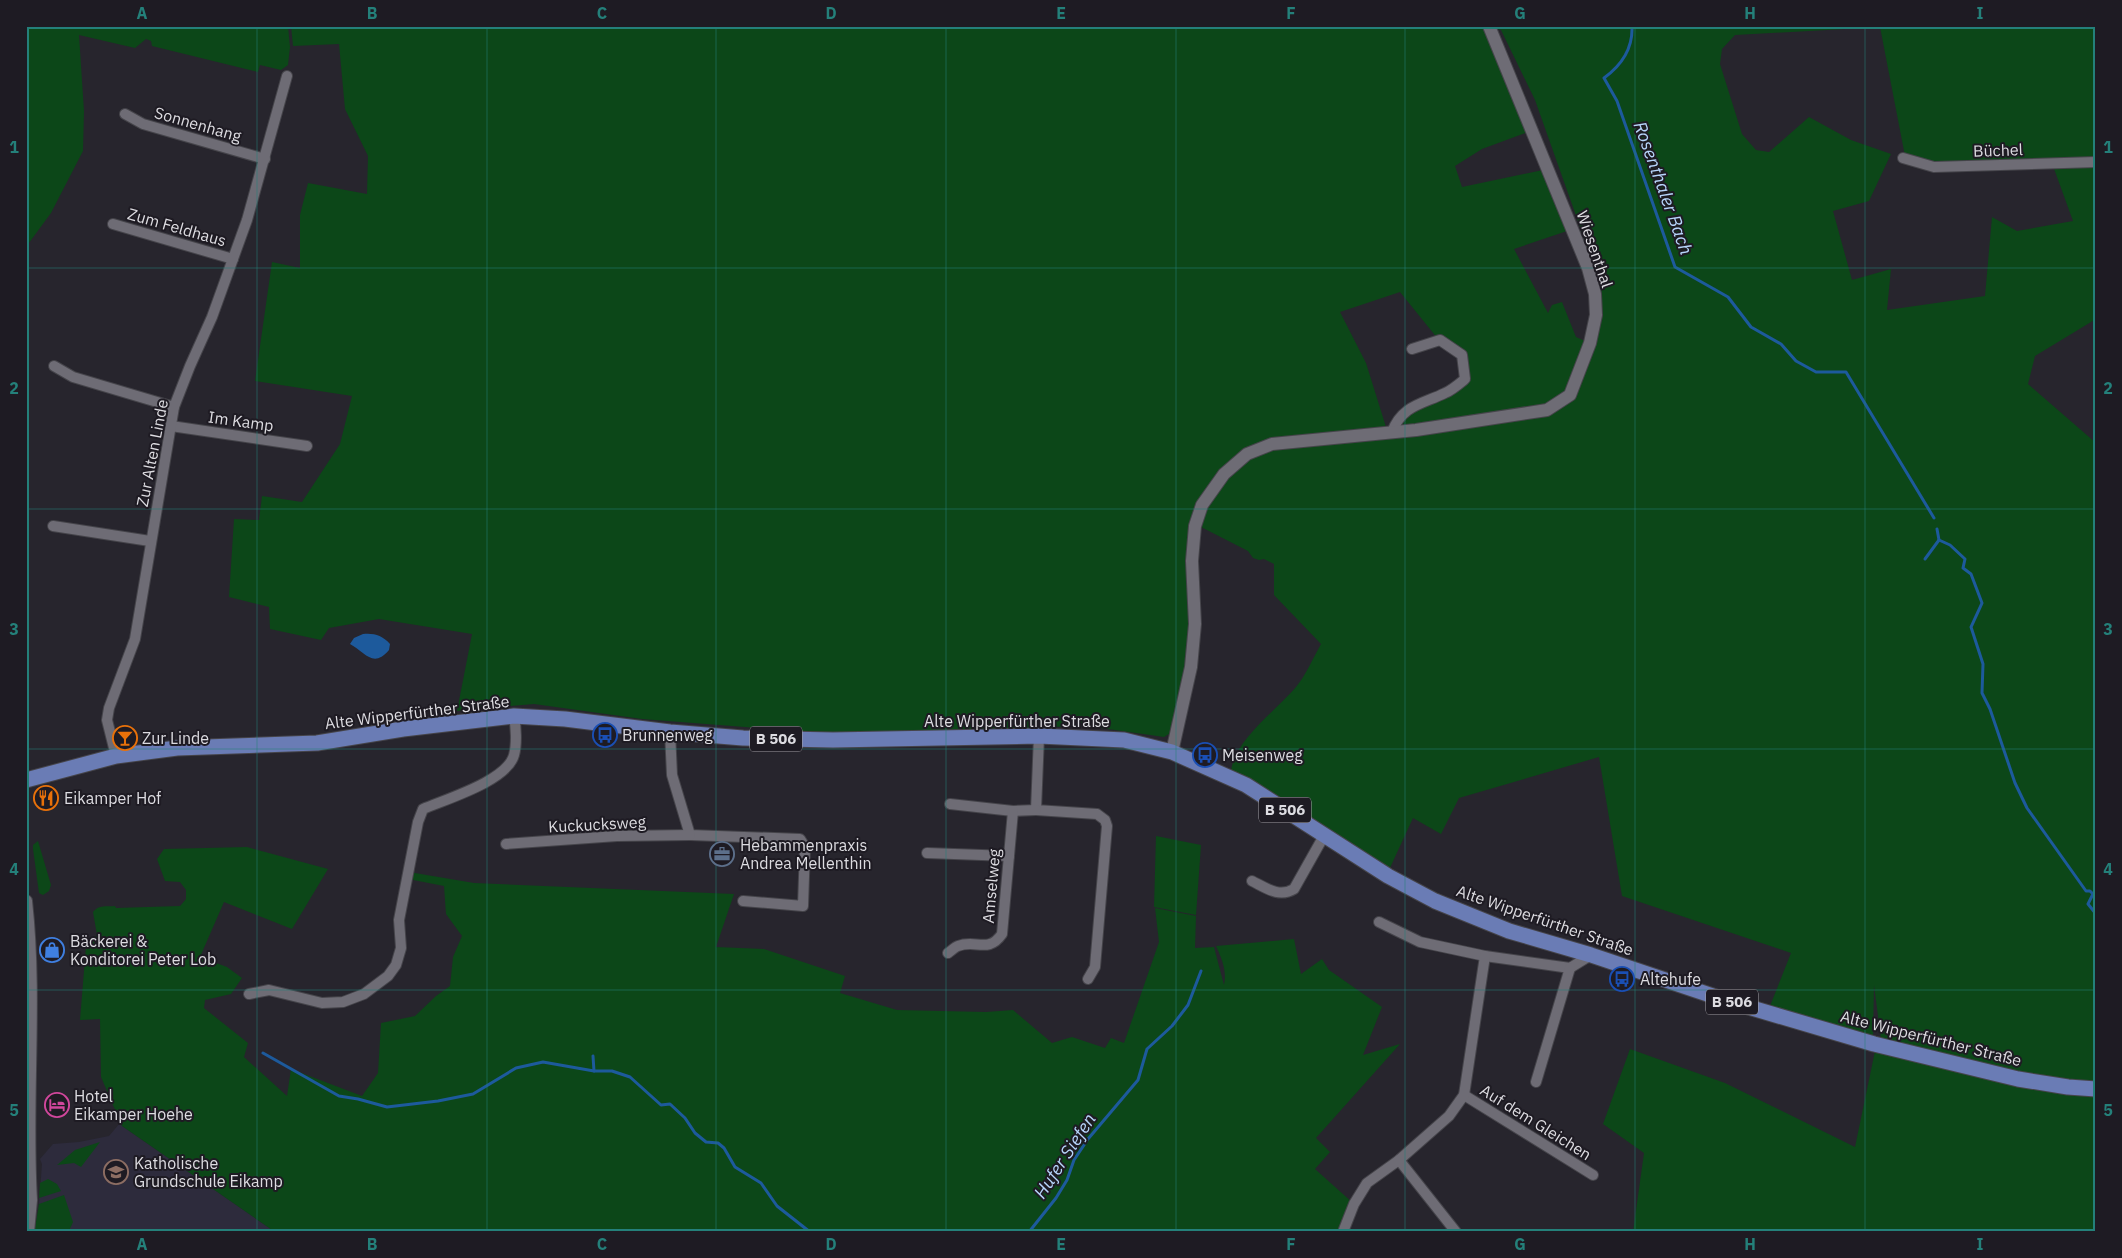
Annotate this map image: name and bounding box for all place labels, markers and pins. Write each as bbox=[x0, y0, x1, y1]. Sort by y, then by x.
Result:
bus stop icon: Brunnenweg bbox=[592, 722, 618, 748]
bar icon: Zur Linde bbox=[112, 725, 138, 751]
place label: Brunnenweg bbox=[622, 725, 713, 745]
place label: Zur Linde bbox=[142, 728, 209, 748]
bus stop icon: Meisenweg bbox=[1192, 742, 1218, 768]
place label: Meisenweg bbox=[1222, 745, 1303, 765]
restaurant icon: Eikamper Hof bbox=[33, 785, 59, 811]
place label: Eikamper Hof bbox=[64, 788, 161, 808]
place label: Hebammenpraxis Andrea Mellenthin bbox=[740, 835, 872, 873]
office icon: Hebammenpraxis Andrea Mellenthin bbox=[709, 841, 735, 867]
place label: Bäckerei & Konditorei Peter Lob bbox=[70, 931, 216, 969]
shop icon: Bäckerei & Konditorei Peter Lob bbox=[39, 937, 65, 963]
bus stop icon: Altehufe bbox=[1609, 966, 1635, 992]
place label: Altehufe bbox=[1640, 969, 1701, 989]
place label: Hotel Eikamper Hoehe bbox=[74, 1086, 193, 1124]
hotel icon: Hotel Eikamper Hoehe bbox=[44, 1092, 70, 1118]
place label: Katholische Grundschule Eikamp bbox=[134, 1153, 283, 1191]
school or university icon: Katholische Grundschule Eikamp bbox=[103, 1159, 129, 1185]

